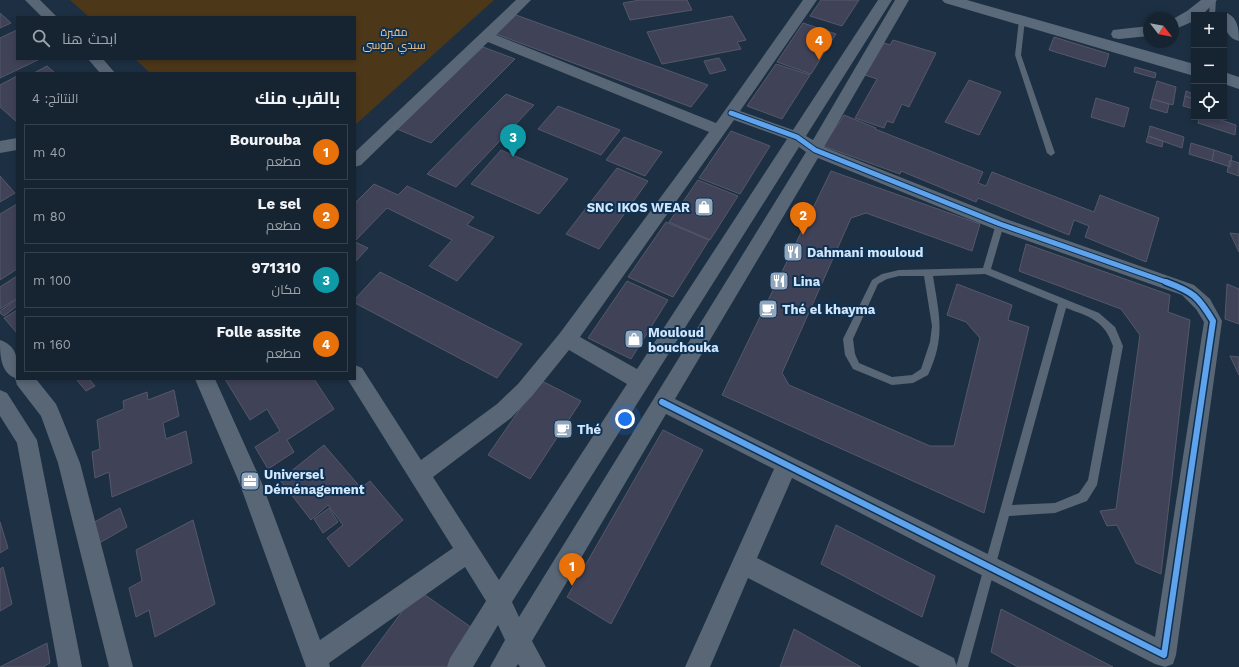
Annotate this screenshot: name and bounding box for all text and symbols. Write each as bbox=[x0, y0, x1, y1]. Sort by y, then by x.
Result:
north arrow bbox=[1143, 12, 1179, 48]
map controls bbox=[1191, 12, 1227, 120]
button: + bbox=[1191, 12, 1227, 48]
search box bbox=[16, 16, 356, 60]
park label: مقبرة سيدي موسى bbox=[363, 26, 426, 54]
icon: search bbox=[30, 27, 52, 49]
pin: 4 bbox=[806, 27, 832, 60]
text: ابحث هنا bbox=[62, 30, 117, 48]
button: − bbox=[1191, 48, 1227, 84]
button: locate bbox=[1191, 84, 1227, 120]
text: بالقرب منك bbox=[255, 88, 340, 108]
text: النتائج: 4 bbox=[32, 91, 78, 106]
pin: 3 bbox=[500, 124, 526, 157]
text: Bourouba bbox=[230, 131, 301, 149]
text: 40 m bbox=[33, 145, 66, 160]
text: 1 bbox=[323, 145, 329, 160]
text: مطعم bbox=[266, 154, 301, 169]
text: Le sel bbox=[258, 195, 301, 213]
shop icon: SNC IKOS WEAR bbox=[693, 196, 715, 218]
place label: SNC IKOS WEAR bbox=[587, 200, 690, 215]
pin: 2 bbox=[790, 202, 816, 235]
text: 80 m bbox=[33, 209, 66, 224]
text: 2 bbox=[322, 209, 330, 224]
text: مطعم bbox=[266, 218, 301, 233]
restaurant icon: Dahmani mouloud bbox=[782, 241, 804, 263]
place label: Dahmani mouloud bbox=[807, 245, 923, 260]
text: 971310 bbox=[252, 259, 301, 277]
restaurant icon: Lina bbox=[768, 270, 790, 292]
text: 100 m bbox=[33, 273, 71, 288]
text: 3 bbox=[322, 273, 330, 288]
place label: Lina bbox=[793, 274, 821, 289]
text: مكان bbox=[272, 282, 301, 297]
cafe icon: Thé el khayma bbox=[757, 298, 779, 320]
place label: Thé el khayma bbox=[782, 302, 876, 317]
text: Folle assite bbox=[217, 323, 301, 341]
place label: Mouloud bouchouka bbox=[648, 325, 719, 355]
shop icon: Mouloud bouchouka bbox=[623, 328, 645, 350]
text: 160 m bbox=[33, 337, 71, 352]
text: 4 bbox=[322, 337, 330, 352]
text: مطعم bbox=[266, 346, 301, 361]
your location bbox=[615, 409, 635, 429]
cafe icon: Thé bbox=[552, 418, 574, 440]
place label: Thé bbox=[577, 422, 601, 437]
place label: Universel Déménagement bbox=[264, 467, 365, 497]
office icon: Universel Déménagement bbox=[239, 470, 261, 492]
pin: 1 bbox=[559, 553, 585, 586]

